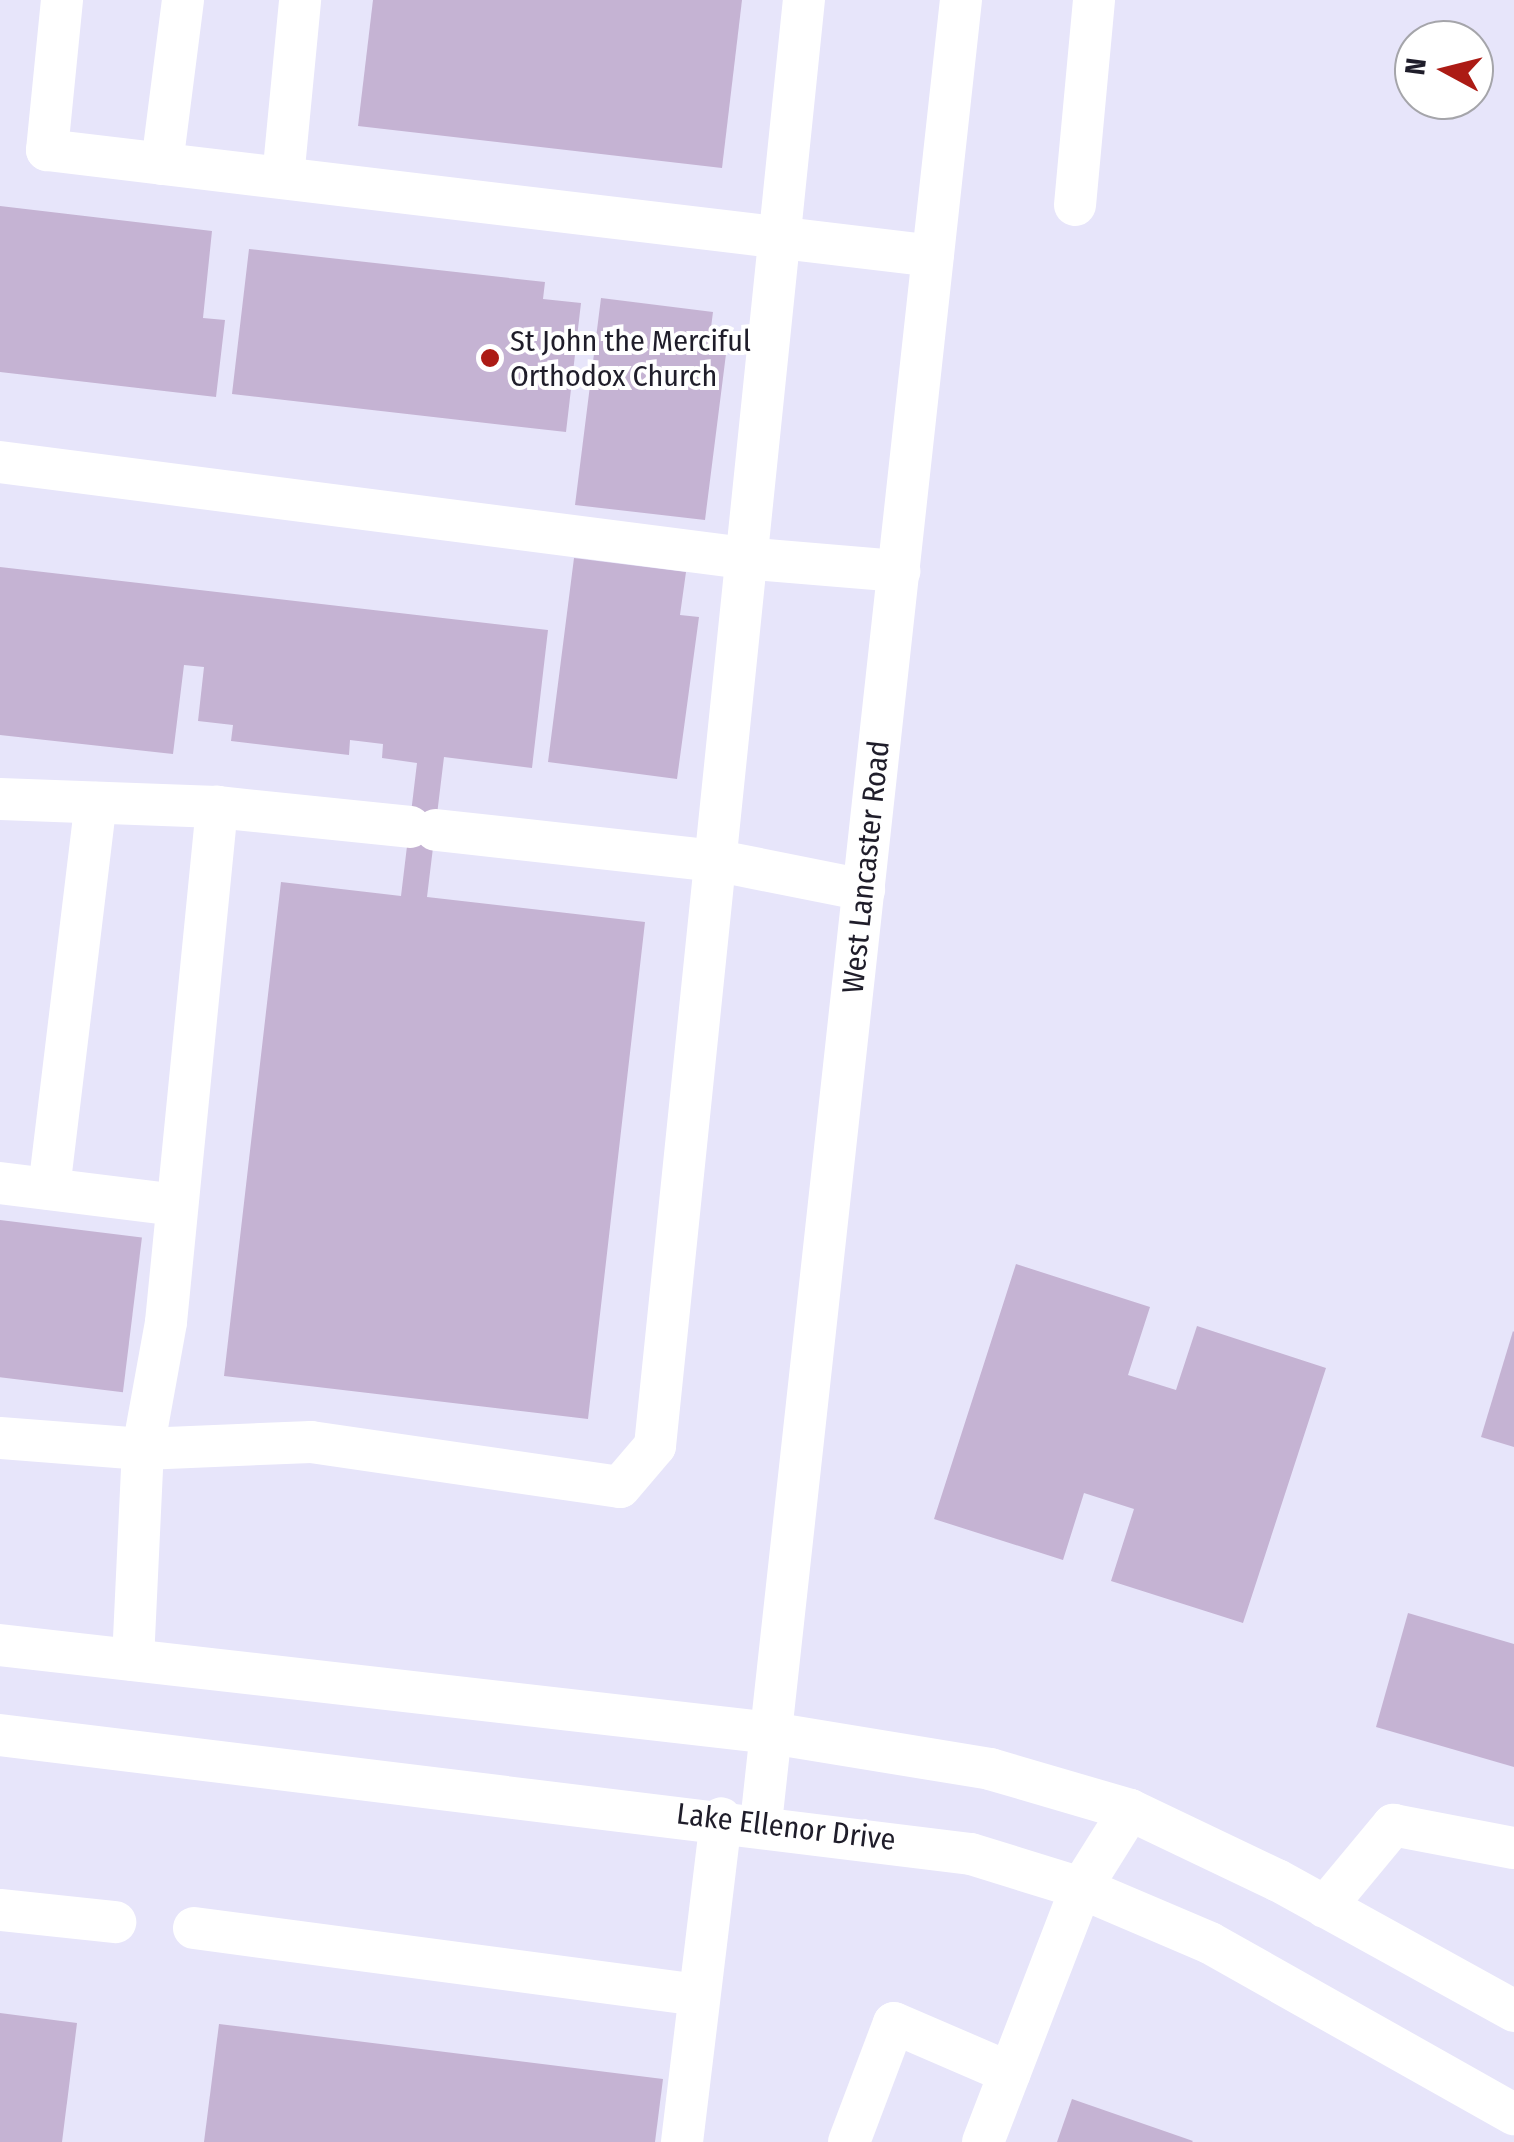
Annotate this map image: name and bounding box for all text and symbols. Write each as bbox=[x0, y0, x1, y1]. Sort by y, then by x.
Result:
north arrow bbox=[1394, 20, 1494, 120]
text: N bbox=[1398, 56, 1433, 77]
place label: St John the Merciful Orthodox Church bbox=[510, 323, 751, 394]
marker: St John the Merciful Orthodox Church bbox=[479, 347, 501, 369]
street label: West Lancaster Road bbox=[835, 739, 897, 995]
street label: Lake Ellenor Drive bbox=[674, 1796, 898, 1858]

